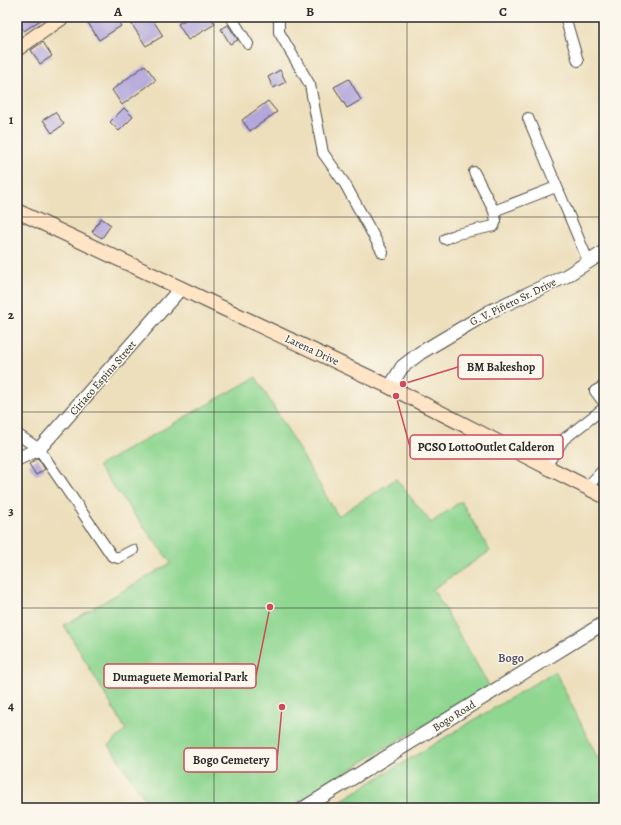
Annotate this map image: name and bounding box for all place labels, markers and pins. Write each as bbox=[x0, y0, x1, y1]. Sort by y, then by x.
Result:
callout: BM Bakeshop bbox=[458, 355, 543, 379]
callout: PCSO LottoOutlet Calderon bbox=[410, 435, 563, 459]
callout: Dumaguete Memorial Park bbox=[104, 664, 256, 688]
callout: Bogo Cemetery bbox=[184, 748, 277, 772]

